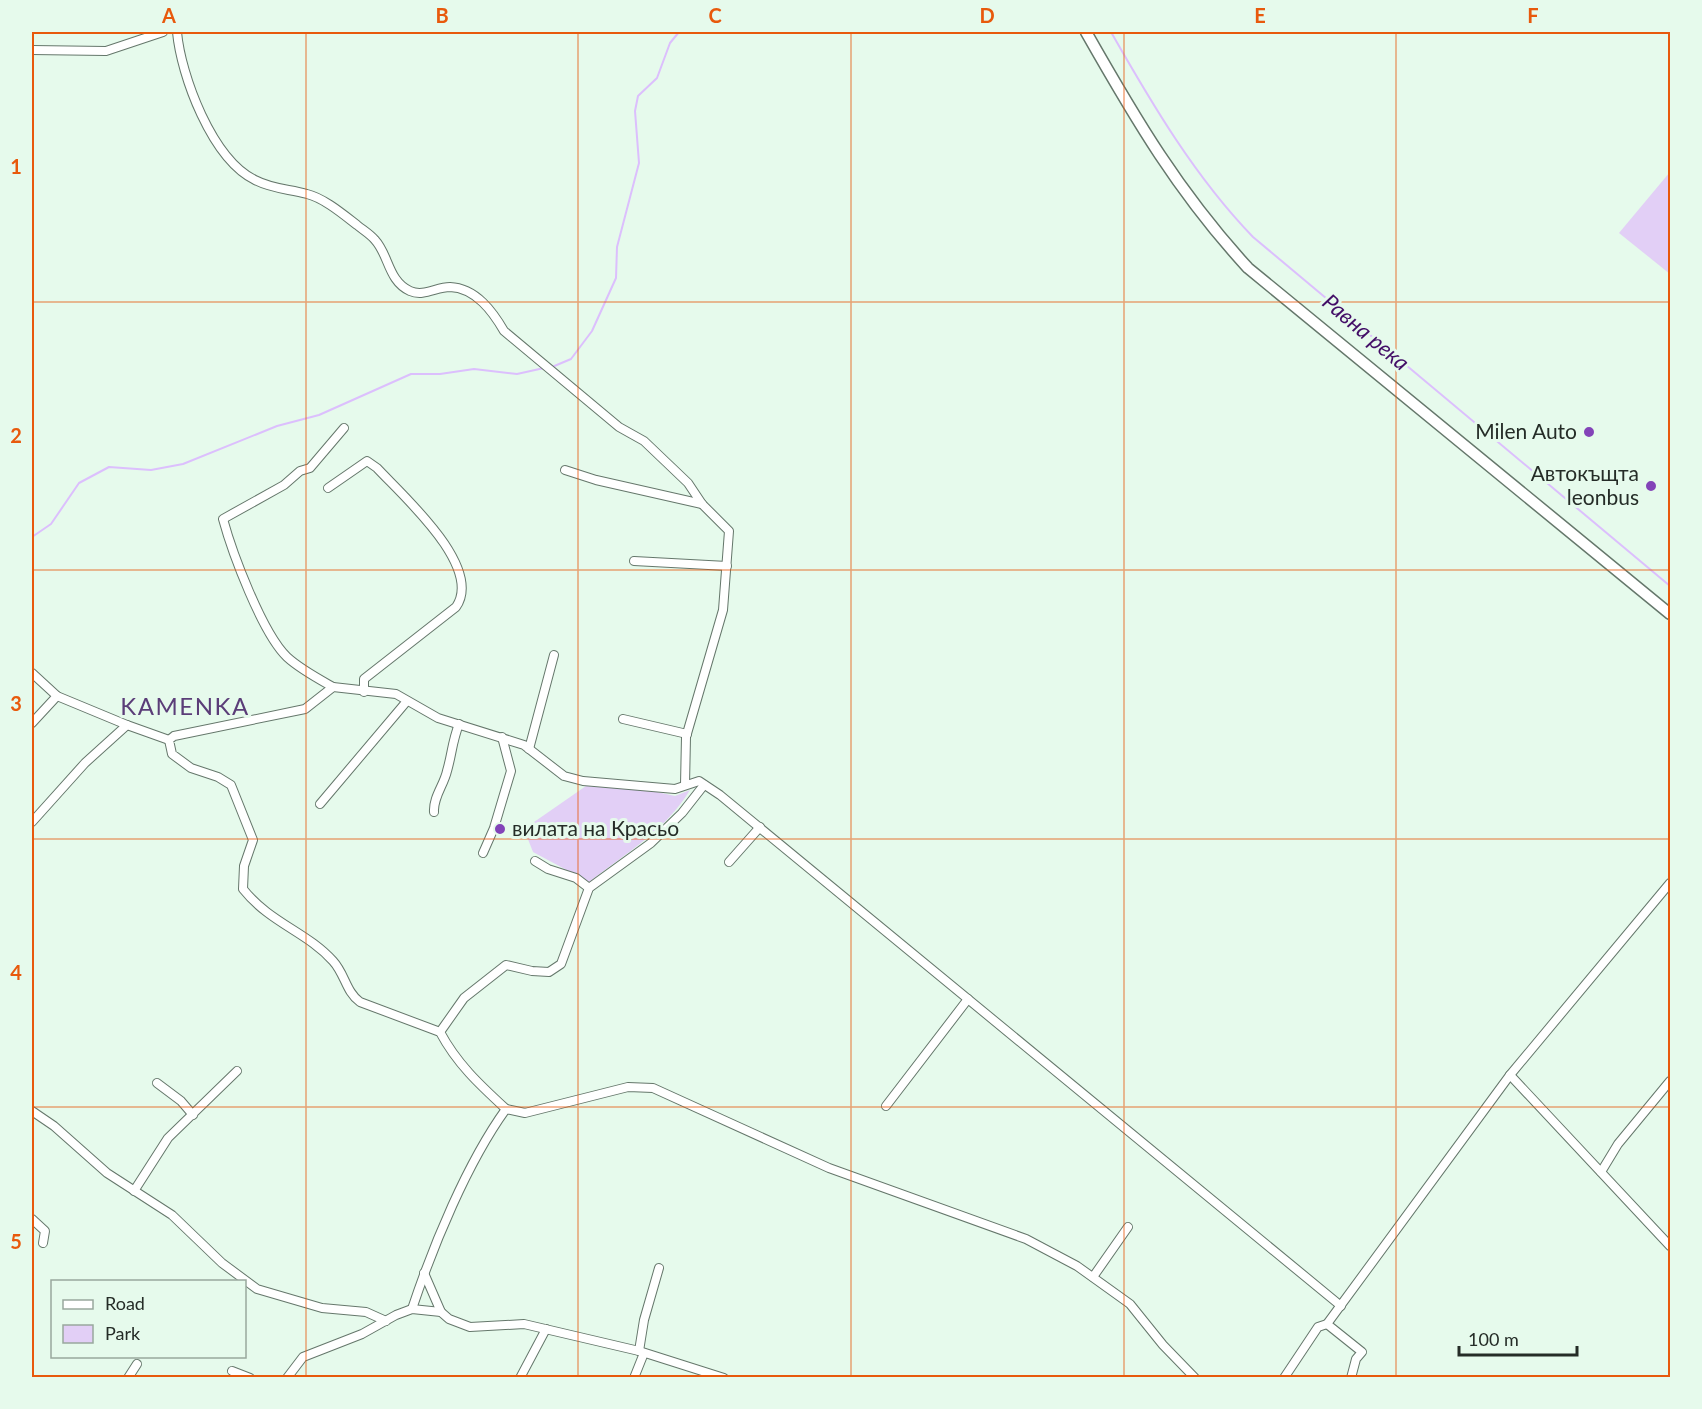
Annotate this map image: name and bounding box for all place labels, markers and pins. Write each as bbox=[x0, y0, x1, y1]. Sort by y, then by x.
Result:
place label: Milen Auto bbox=[1475, 418, 1577, 443]
marker: Milen Auto bbox=[1582, 425, 1596, 439]
place label: Автокъщта leonbus bbox=[1531, 460, 1639, 509]
marker: Автокъщта leonbus bbox=[1644, 479, 1658, 493]
place label: вилата на Красьо bbox=[512, 815, 679, 840]
marker: вилата на Красьо bbox=[493, 822, 507, 836]

